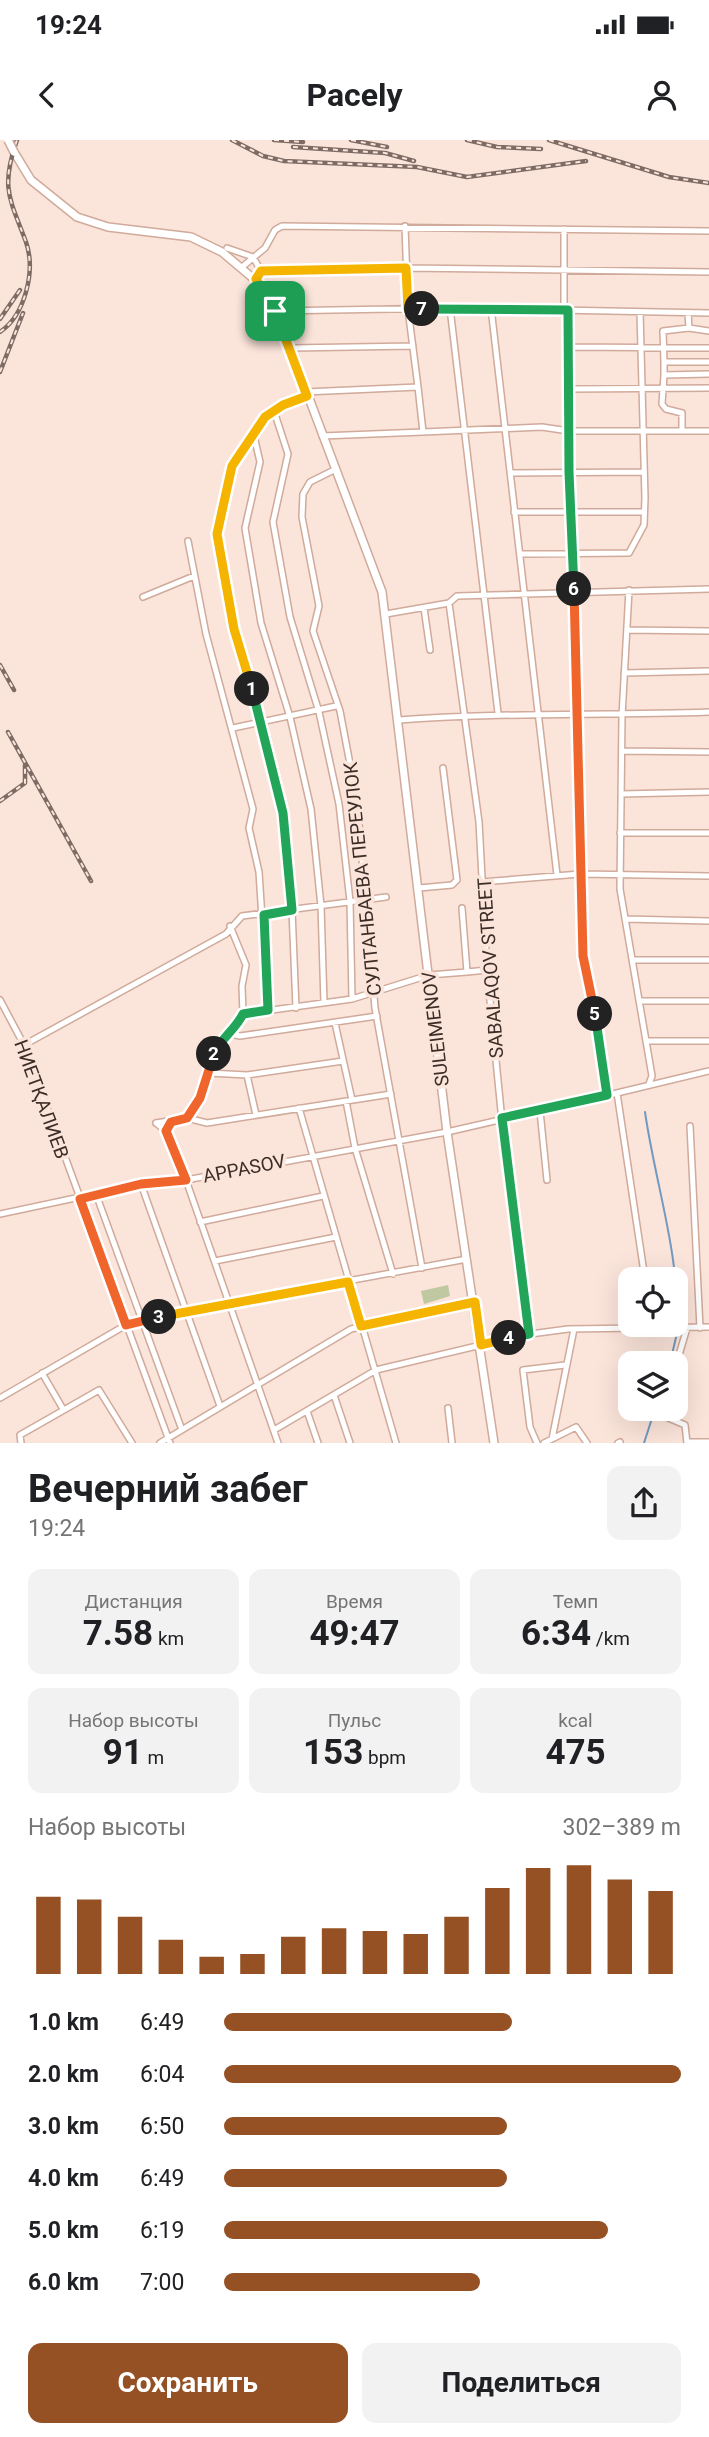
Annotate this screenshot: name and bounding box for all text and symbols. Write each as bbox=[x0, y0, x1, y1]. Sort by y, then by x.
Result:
text: 19:24 bbox=[35, 10, 102, 40]
icon: back bbox=[28, 76, 66, 114]
text: Pacely bbox=[306, 76, 403, 114]
icon: person bbox=[643, 76, 681, 114]
pin bbox=[245, 281, 305, 341]
icon: arrive bbox=[256, 292, 294, 330]
pin: 7 bbox=[404, 292, 440, 326]
text: 7 bbox=[416, 297, 427, 320]
pin: 6 bbox=[556, 572, 592, 606]
text: 6 bbox=[568, 577, 579, 600]
pin: 1 bbox=[234, 672, 270, 706]
text: 1 bbox=[246, 677, 257, 700]
street label: СУЛТАНБАЕВА ПЕРЕУЛОК bbox=[339, 760, 386, 997]
street label: SABALAQOV STREET bbox=[473, 877, 508, 1059]
street label: SULEIMENOV bbox=[417, 970, 454, 1088]
pin: 5 bbox=[578, 996, 612, 1032]
text: 5 bbox=[589, 1002, 600, 1025]
street label: НИЕТҚАЛИЕВ bbox=[9, 1037, 74, 1162]
pin: 2 bbox=[196, 1037, 232, 1072]
text: 2 bbox=[208, 1042, 219, 1065]
street label: APPASOV bbox=[201, 1149, 287, 1188]
map controls bbox=[618, 1267, 688, 1421]
button: locate bbox=[618, 1267, 688, 1337]
pin: 3 bbox=[142, 1300, 176, 1334]
text: 3 bbox=[153, 1305, 164, 1328]
pin: 4 bbox=[491, 1320, 526, 1356]
text: 4 bbox=[503, 1326, 514, 1349]
button: layers bbox=[618, 1351, 688, 1421]
button: share bbox=[607, 1466, 681, 1540]
text: Вечерний забег bbox=[28, 1467, 308, 1511]
text: 19:24 bbox=[28, 1515, 85, 1542]
text: Дистанция bbox=[84, 1590, 183, 1613]
text: Время bbox=[326, 1590, 383, 1613]
text: Темп bbox=[553, 1590, 598, 1613]
text: 7.58 bbox=[83, 1613, 153, 1654]
text: 49:47 bbox=[309, 1613, 400, 1654]
text: 6:34 bbox=[521, 1613, 591, 1654]
text: km bbox=[153, 1627, 184, 1650]
text: /km bbox=[591, 1627, 630, 1650]
text: Набор высоты bbox=[68, 1709, 199, 1732]
text: Пульс bbox=[328, 1709, 381, 1732]
text: kcal bbox=[558, 1709, 593, 1732]
text: 91 bbox=[103, 1732, 143, 1773]
text: 153 bbox=[303, 1732, 363, 1773]
text: 475 bbox=[545, 1732, 606, 1773]
text: m bbox=[143, 1746, 164, 1769]
text: bpm bbox=[363, 1746, 406, 1769]
text: Набор высоты bbox=[28, 1814, 186, 1841]
text: 302–389 m bbox=[562, 1814, 681, 1841]
text: 1.0 km bbox=[28, 2009, 99, 2036]
text: 6:49 bbox=[140, 2009, 184, 2036]
text: 2.0 km bbox=[28, 2061, 99, 2088]
text: 6:04 bbox=[140, 2061, 184, 2088]
text: 3.0 km bbox=[28, 2113, 99, 2140]
text: 6:50 bbox=[140, 2113, 184, 2140]
text: 4.0 km bbox=[28, 2165, 99, 2192]
text: 6:49 bbox=[140, 2165, 184, 2192]
text: 5.0 km bbox=[28, 2217, 99, 2244]
text: 6:19 bbox=[140, 2217, 184, 2244]
text: 6.0 km bbox=[28, 2269, 99, 2296]
text: 7:00 bbox=[140, 2269, 184, 2296]
button: Сохранить bbox=[28, 2343, 348, 2423]
button: Поделиться bbox=[362, 2343, 681, 2423]

